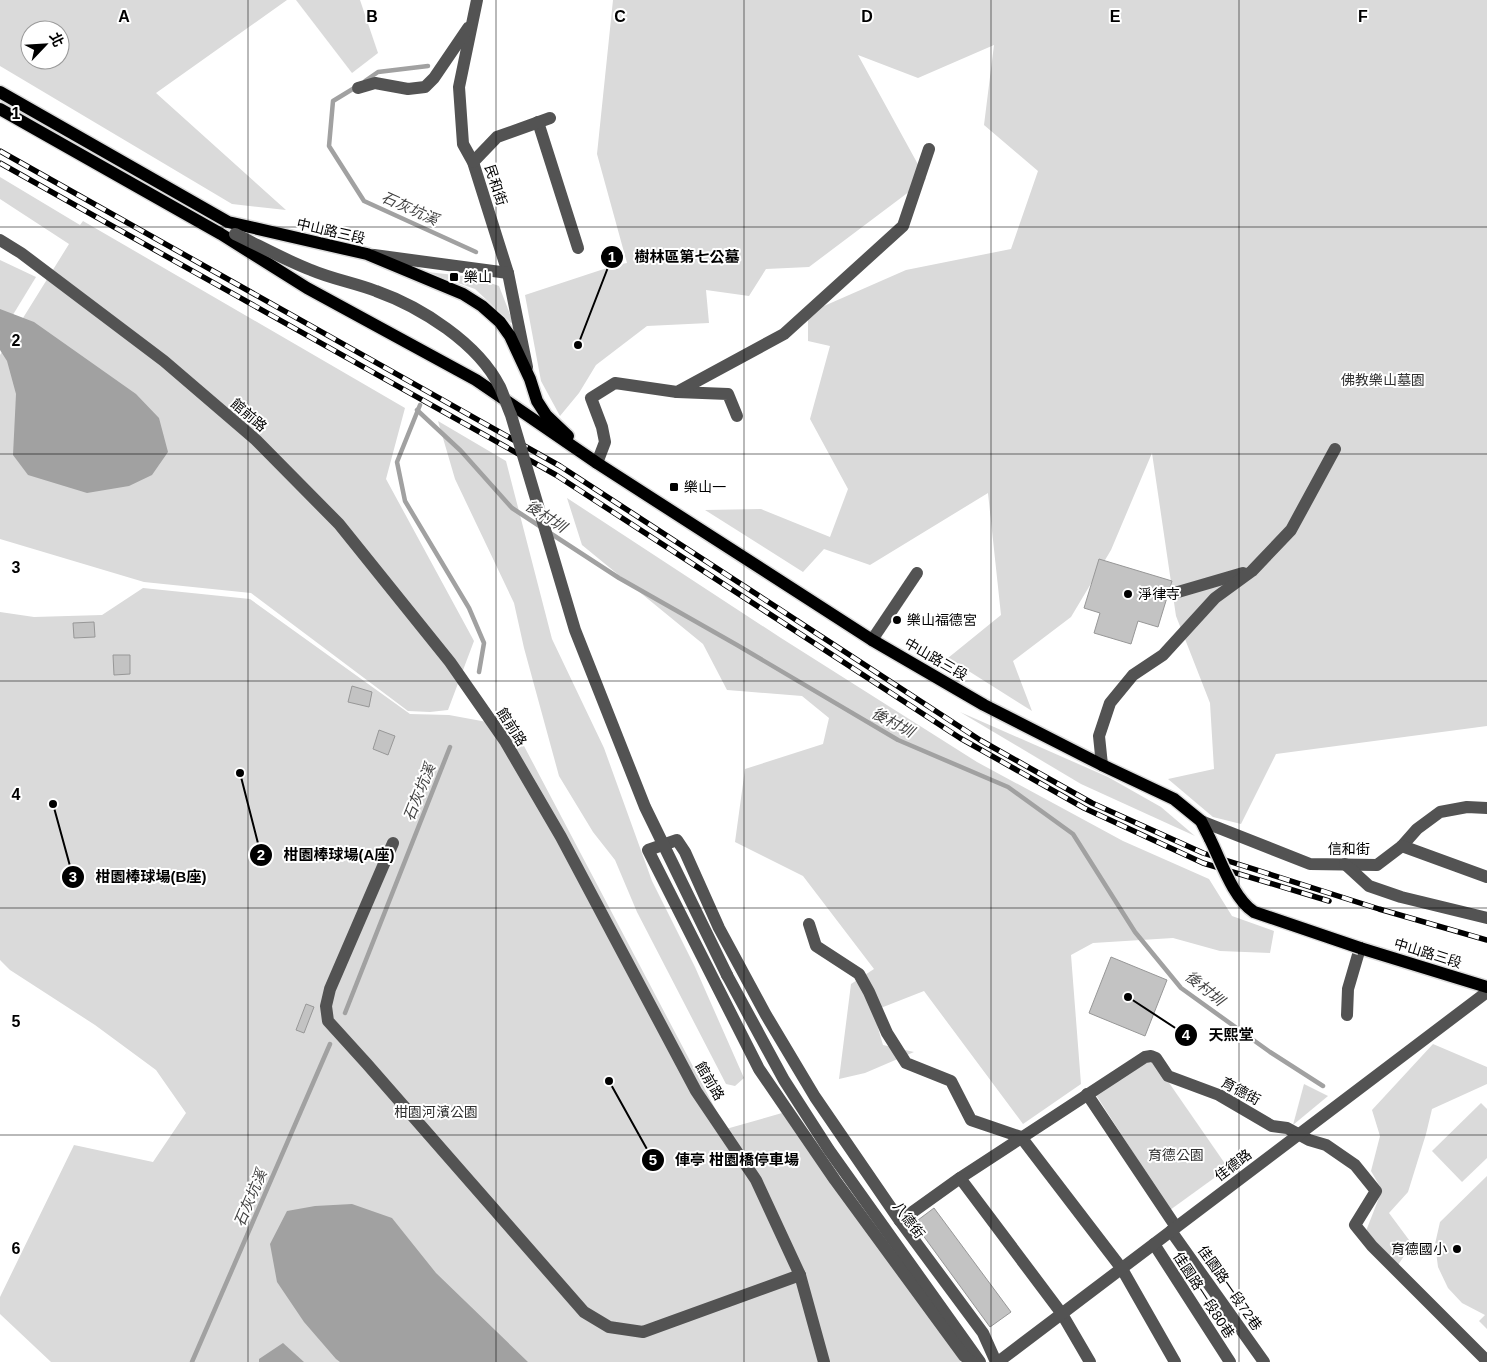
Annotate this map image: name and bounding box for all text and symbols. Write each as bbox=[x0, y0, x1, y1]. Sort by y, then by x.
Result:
text: A bbox=[118, 8, 130, 25]
text: B bbox=[366, 8, 378, 25]
text: C bbox=[614, 8, 626, 25]
text: D bbox=[861, 8, 873, 25]
text: E bbox=[1110, 8, 1121, 25]
text: F bbox=[1358, 8, 1368, 25]
north arrow bbox=[20, 20, 70, 70]
text: 北 bbox=[47, 30, 67, 49]
text: 1 bbox=[12, 105, 21, 122]
street label: 民和街 bbox=[482, 163, 510, 207]
water label: 石灰坑溪 bbox=[379, 188, 443, 229]
street label: 中山路三段 bbox=[295, 215, 367, 247]
callout: 樹林區第七公墓 bbox=[600, 242, 750, 272]
text: 1 bbox=[608, 248, 616, 265]
text: 樹林區第七公墓 bbox=[634, 248, 740, 265]
place label: 樂山 bbox=[464, 269, 492, 285]
marker: 樂山 bbox=[448, 271, 460, 283]
text: 2 bbox=[12, 332, 21, 349]
park label: 佛教樂山墓園 bbox=[1341, 372, 1425, 388]
street label: 館前路 bbox=[228, 395, 270, 435]
place label: 樂山一 bbox=[684, 479, 726, 495]
marker: 樂山一 bbox=[668, 481, 680, 493]
water label: 後村圳 bbox=[522, 497, 571, 536]
text: 3 bbox=[12, 559, 21, 576]
place label: 淨律寺 bbox=[1138, 586, 1180, 602]
marker: 淨律寺 bbox=[1122, 588, 1134, 600]
place label: 樂山福德宮 bbox=[907, 612, 977, 628]
marker: 樂山福德宮 bbox=[891, 614, 903, 626]
street label: 中山路三段 bbox=[902, 635, 970, 683]
water label: 後村圳 bbox=[869, 704, 919, 741]
street label: 館前路 bbox=[494, 705, 530, 749]
water label: 石灰坑溪 bbox=[400, 759, 439, 823]
text: 4 bbox=[12, 786, 21, 803]
callout: 柑園棒球場(A座) bbox=[249, 840, 405, 870]
street label: 信和街 bbox=[1328, 841, 1370, 857]
text: 2 bbox=[257, 846, 265, 863]
text: 柑園棒球場(A座) bbox=[284, 846, 394, 863]
callout: 柑園棒球場(B座) bbox=[61, 862, 216, 892]
text: 3 bbox=[69, 868, 77, 885]
text: 柑園棒球場(B座) bbox=[96, 868, 206, 885]
street label: 中山路三段 bbox=[1392, 935, 1464, 971]
water label: 後村圳 bbox=[1182, 967, 1229, 1010]
text: 5 bbox=[12, 1013, 21, 1030]
callout: 天熙堂 bbox=[1174, 1020, 1264, 1050]
text: 4 bbox=[1182, 1026, 1191, 1043]
text: 天熙堂 bbox=[1208, 1026, 1254, 1043]
street label: 館前路 bbox=[692, 1059, 728, 1103]
street label: 育德街 bbox=[1219, 1074, 1263, 1108]
park label: 柑園河濱公園 bbox=[394, 1104, 478, 1120]
callout: 俥亭 柑園橋停車場 bbox=[640, 1145, 809, 1175]
street label: 佳德路 bbox=[1211, 1146, 1255, 1184]
park label: 育德公園 bbox=[1148, 1147, 1204, 1163]
text: 5 bbox=[649, 1151, 657, 1168]
text: 俥亭 柑園橋停車場 bbox=[675, 1151, 799, 1168]
water label: 石灰坑溪 bbox=[230, 1165, 270, 1229]
street label: 八德街 bbox=[890, 1198, 928, 1242]
text: 6 bbox=[12, 1240, 21, 1257]
place label: 育德國小 bbox=[1391, 1241, 1447, 1257]
street label: 佳園路一段72巷 bbox=[1195, 1243, 1265, 1333]
marker: 育德國小 bbox=[1451, 1243, 1463, 1255]
street label: 佳園路一段80巷 bbox=[1170, 1249, 1238, 1341]

